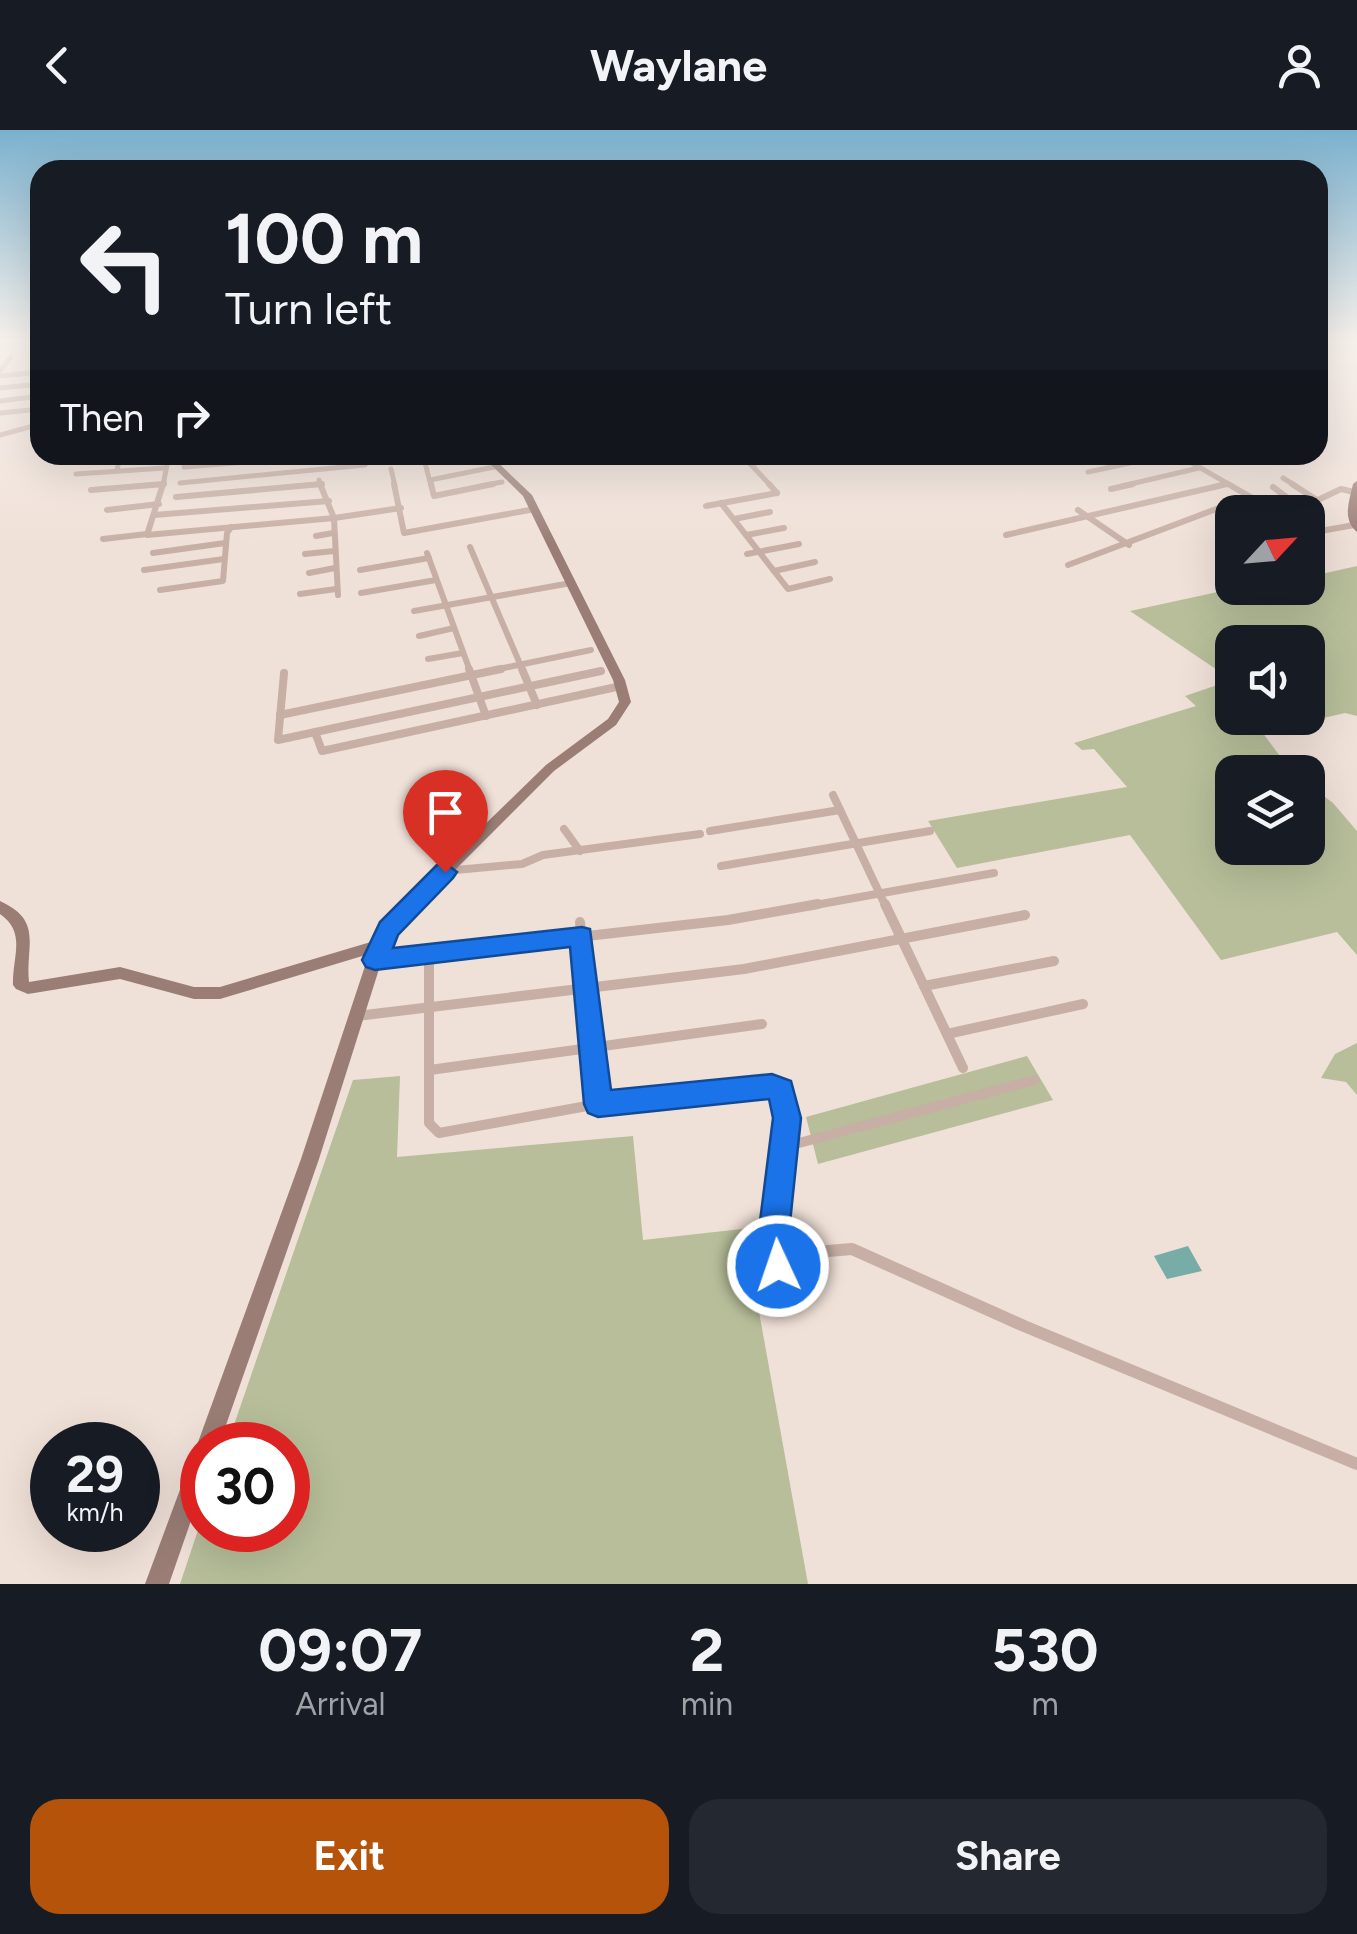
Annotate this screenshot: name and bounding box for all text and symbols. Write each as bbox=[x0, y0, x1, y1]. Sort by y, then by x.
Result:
icon: back bbox=[30, 38, 85, 93]
text: Waylane bbox=[590, 38, 767, 92]
icon: person bbox=[1272, 38, 1327, 93]
text: 100 m bbox=[225, 196, 423, 281]
icon: left bbox=[60, 200, 190, 330]
text: Turn left bbox=[225, 281, 392, 335]
icon: right bbox=[164, 390, 219, 445]
text: Then bbox=[60, 395, 144, 441]
north arrow bbox=[1215, 495, 1325, 605]
map controls bbox=[1215, 495, 1325, 865]
button: sound bbox=[1215, 625, 1325, 735]
button: layers bbox=[1215, 755, 1325, 865]
pin bbox=[403, 770, 488, 873]
icon: arrive bbox=[418, 785, 473, 840]
position arrow bbox=[726, 1214, 830, 1318]
speed limit sign: 30 bbox=[180, 1422, 310, 1552]
text: 29 bbox=[66, 1444, 124, 1505]
text: km/h bbox=[66, 1497, 124, 1527]
text: 09:07 bbox=[258, 1614, 422, 1686]
text: 2 bbox=[690, 1614, 724, 1686]
text: 530 bbox=[992, 1614, 1099, 1686]
text: Arrival bbox=[295, 1685, 386, 1723]
text: min bbox=[681, 1685, 733, 1723]
text: m bbox=[1031, 1685, 1059, 1723]
button: Exit bbox=[30, 1799, 669, 1914]
button: Share bbox=[689, 1799, 1327, 1914]

